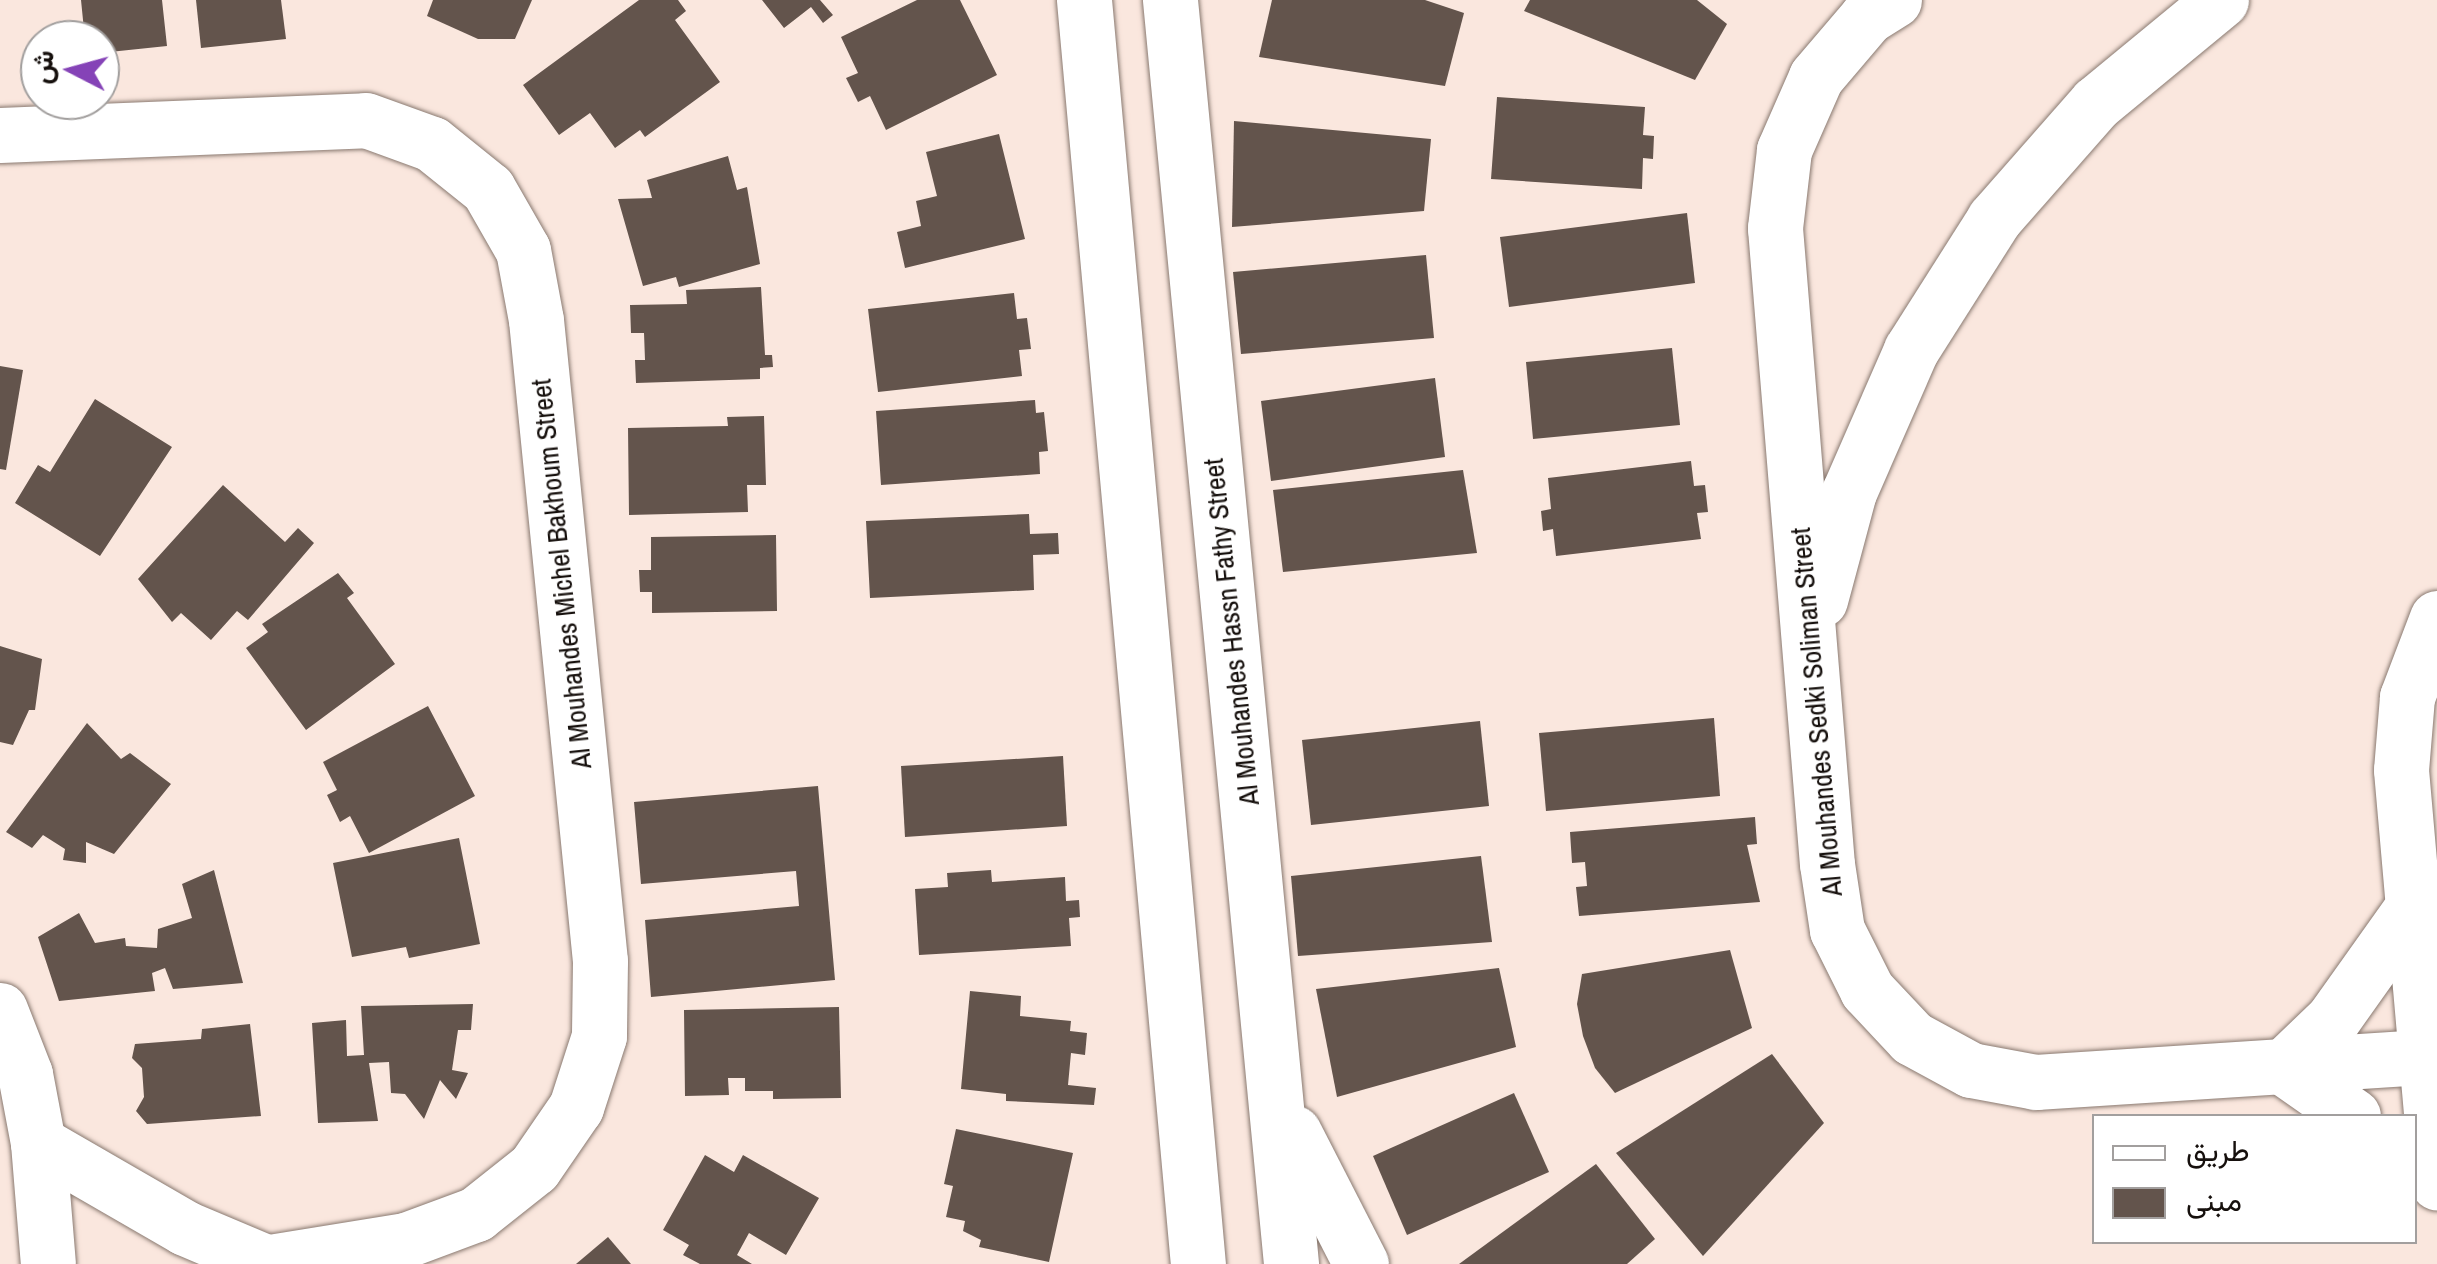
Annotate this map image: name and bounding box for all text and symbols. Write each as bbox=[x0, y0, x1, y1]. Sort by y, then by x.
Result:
north arrow bbox=[20, 20, 120, 120]
text: ش bbox=[21, 48, 63, 86]
street label: Al Mouhandes Michel Bakhoum Street bbox=[524, 377, 598, 771]
street label: Al Mouhandes Hassn Fathy Street bbox=[1196, 457, 1266, 807]
street label: Al Mouhandes Sedki Soliman Street bbox=[1783, 526, 1849, 898]
legend bbox=[2092, 1114, 2417, 1244]
text: طريق bbox=[2186, 1130, 2250, 1170]
text: مبنى bbox=[2186, 1180, 2242, 1220]

